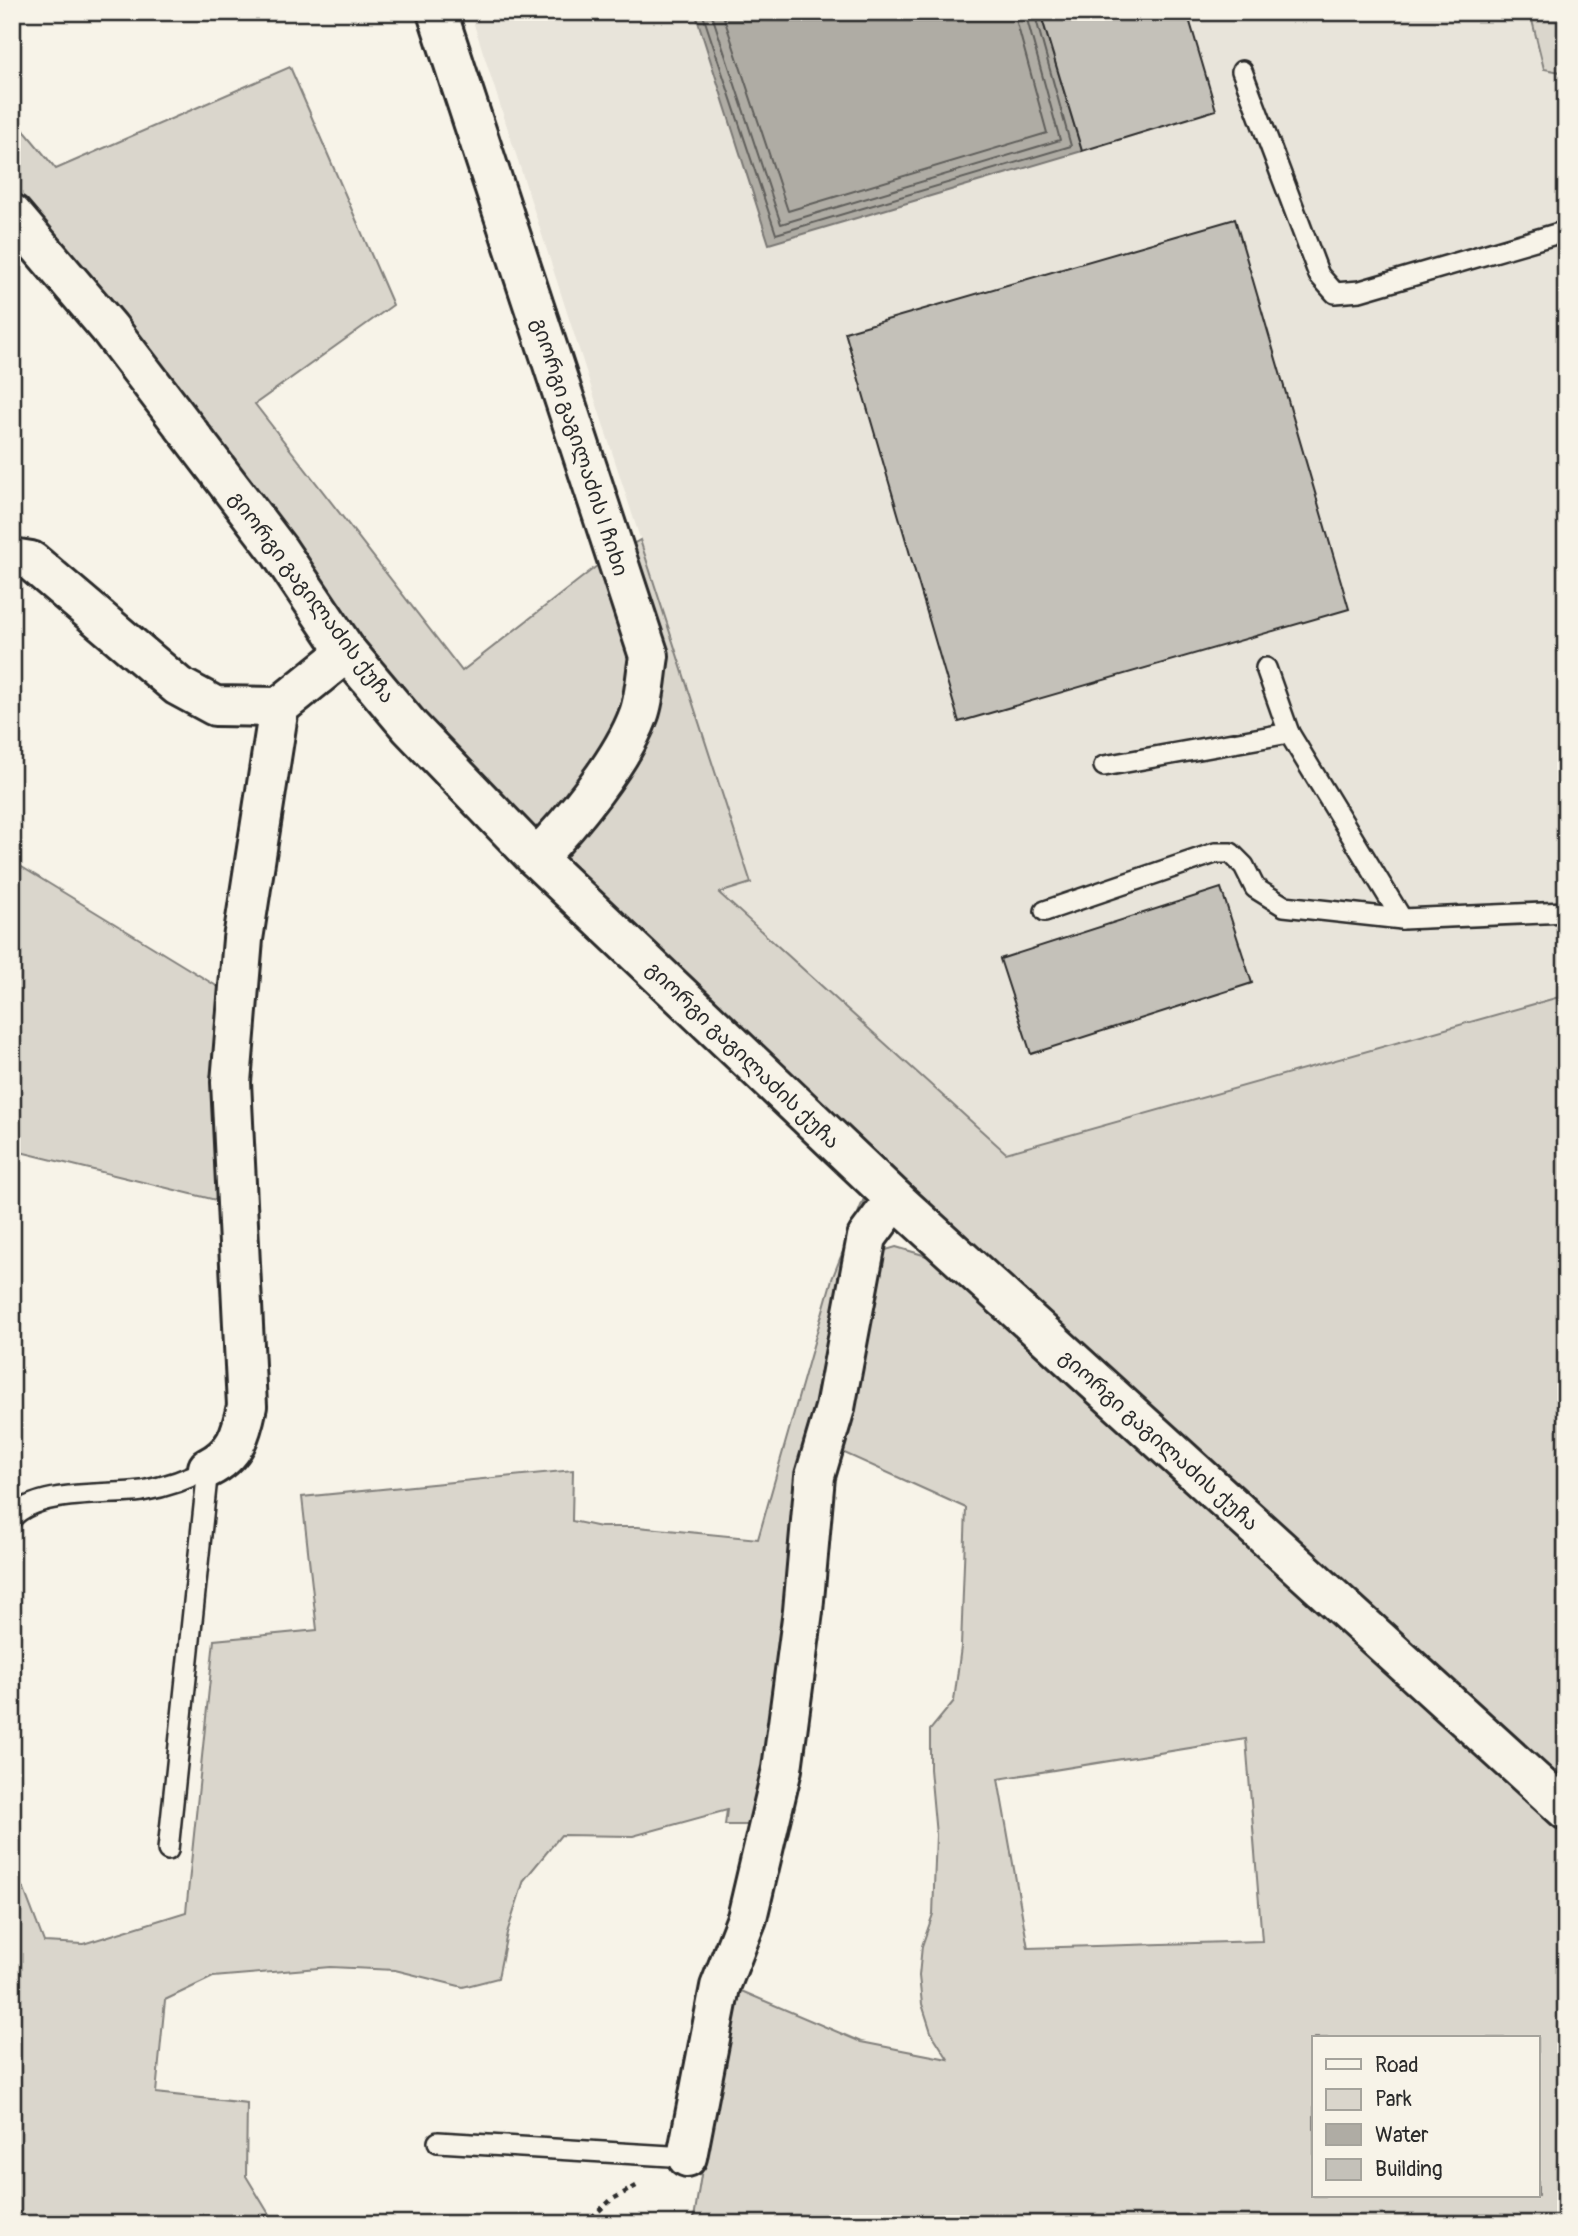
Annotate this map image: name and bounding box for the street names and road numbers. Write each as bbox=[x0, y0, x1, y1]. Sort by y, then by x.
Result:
street label: გიორგი გაგილაძის I ჩიხი bbox=[525, 315, 634, 580]
street label: გიორგი გაგილაძის ქუჩა bbox=[223, 486, 400, 709]
street label: გიორგი გაგილაძის ქუჩა bbox=[640, 956, 845, 1155]
street label: გიორგი გაგილაძის ქუჩა bbox=[1053, 1344, 1264, 1537]

